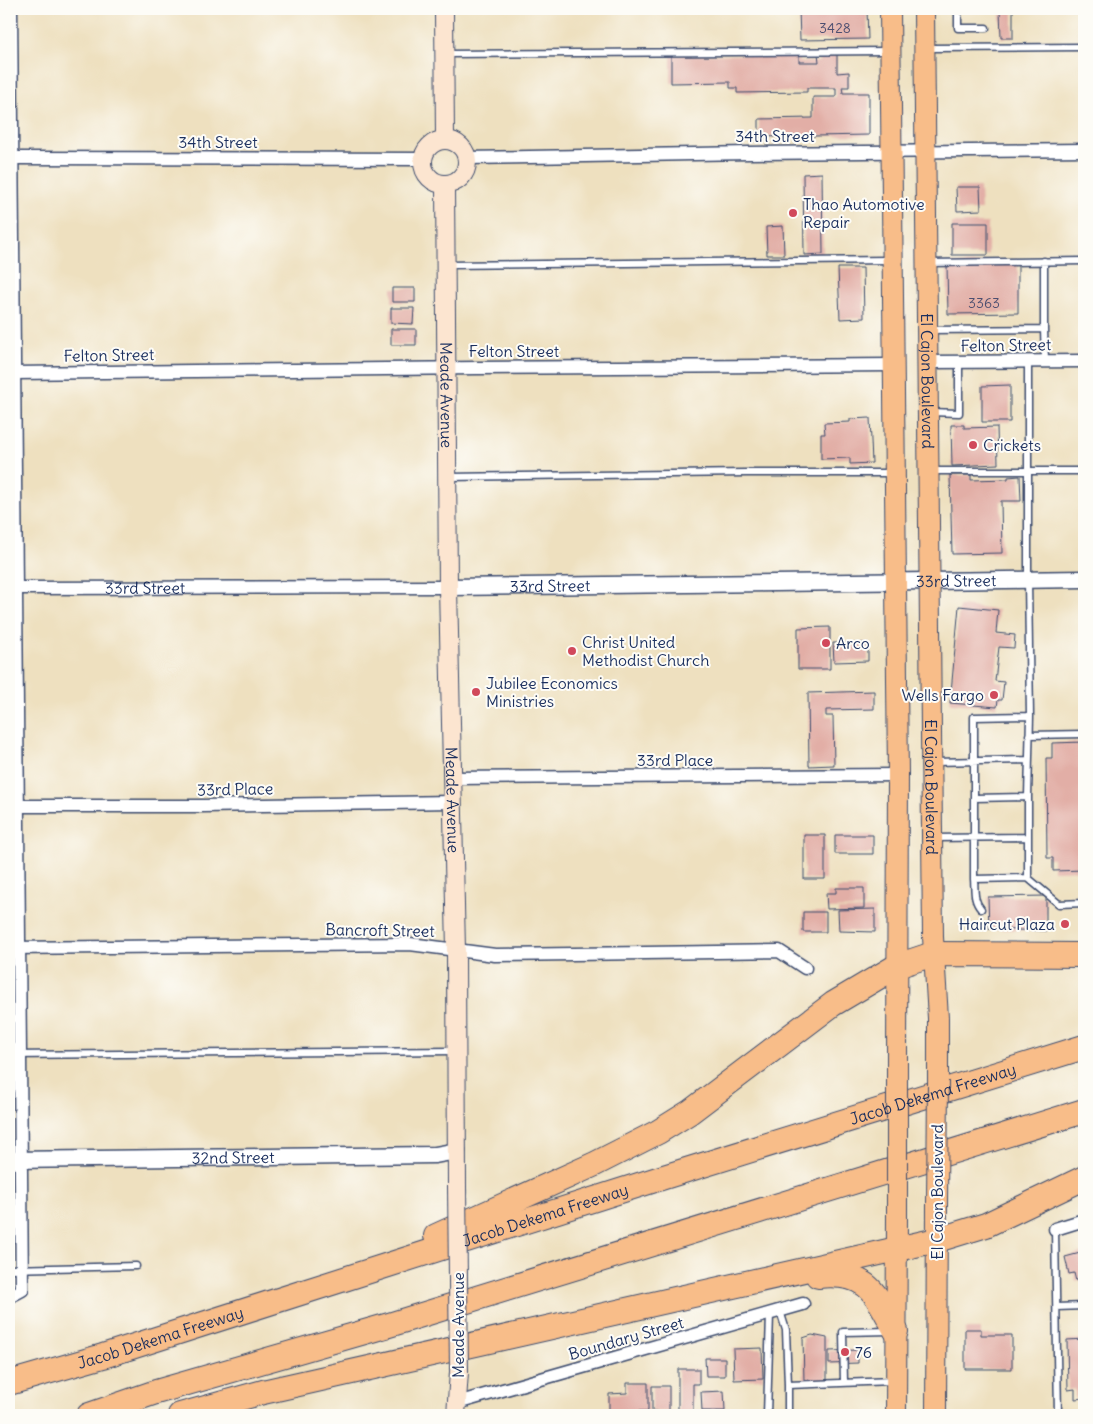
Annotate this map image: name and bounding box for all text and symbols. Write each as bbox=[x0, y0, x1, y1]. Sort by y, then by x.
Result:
house number: 3428 bbox=[819, 19, 851, 37]
street label: 34th Street bbox=[735, 126, 815, 146]
street label: 34th Street bbox=[178, 132, 258, 152]
place label: Thao Automotive Repair bbox=[803, 194, 925, 232]
marker: Thao Automotive Repair bbox=[787, 207, 799, 219]
house number: 3363 bbox=[968, 294, 1000, 312]
street label: El Cajon Boulevard bbox=[917, 313, 938, 449]
street label: Felton Street bbox=[961, 334, 1052, 356]
street label: Felton Street bbox=[469, 341, 560, 361]
street label: Meade Avenue bbox=[436, 342, 457, 448]
street label: Felton Street bbox=[64, 344, 155, 366]
place label: Crickets bbox=[983, 435, 1041, 455]
marker: Crickets bbox=[967, 439, 979, 451]
street label: 33rd Street bbox=[916, 570, 997, 591]
street label: 33rd Street bbox=[510, 575, 591, 596]
street label: 33rd Street bbox=[105, 578, 186, 598]
place label: Christ United Methodist Church bbox=[582, 632, 709, 670]
place label: Arco bbox=[836, 633, 870, 653]
marker: Arco bbox=[820, 637, 832, 649]
marker: Christ United Methodist Church bbox=[566, 645, 578, 657]
place label: Jubilee Economics Ministries bbox=[486, 673, 618, 711]
place label: Wells Fargo bbox=[901, 685, 984, 705]
marker: Jubilee Economics Ministries bbox=[470, 686, 482, 698]
marker: Wells Fargo bbox=[988, 689, 1000, 701]
street label: El Cajon Boulevard bbox=[921, 719, 942, 855]
street label: Meade Avenue bbox=[442, 747, 464, 853]
street label: 33rd Place bbox=[637, 750, 713, 770]
street label: 33rd Place bbox=[197, 778, 273, 800]
place label: Haircut Plaza bbox=[959, 914, 1055, 934]
marker: Haircut Plaza bbox=[1059, 918, 1071, 930]
street label: Bancroft Street bbox=[325, 919, 435, 941]
street label: Jacob Dekema Freeway bbox=[847, 1059, 1018, 1129]
street label: El Cajon Boulevard bbox=[927, 1124, 947, 1260]
street label: 32nd Street bbox=[191, 1147, 275, 1168]
street label: Jacob Dekema Freeway bbox=[460, 1179, 631, 1251]
street label: Meade Avenue bbox=[448, 1272, 468, 1378]
street label: Jacob Dekema Freeway bbox=[75, 1302, 246, 1373]
street label: Boundary Street bbox=[566, 1312, 686, 1364]
place label: 76 bbox=[855, 1342, 872, 1362]
marker: 76 bbox=[839, 1346, 851, 1358]

